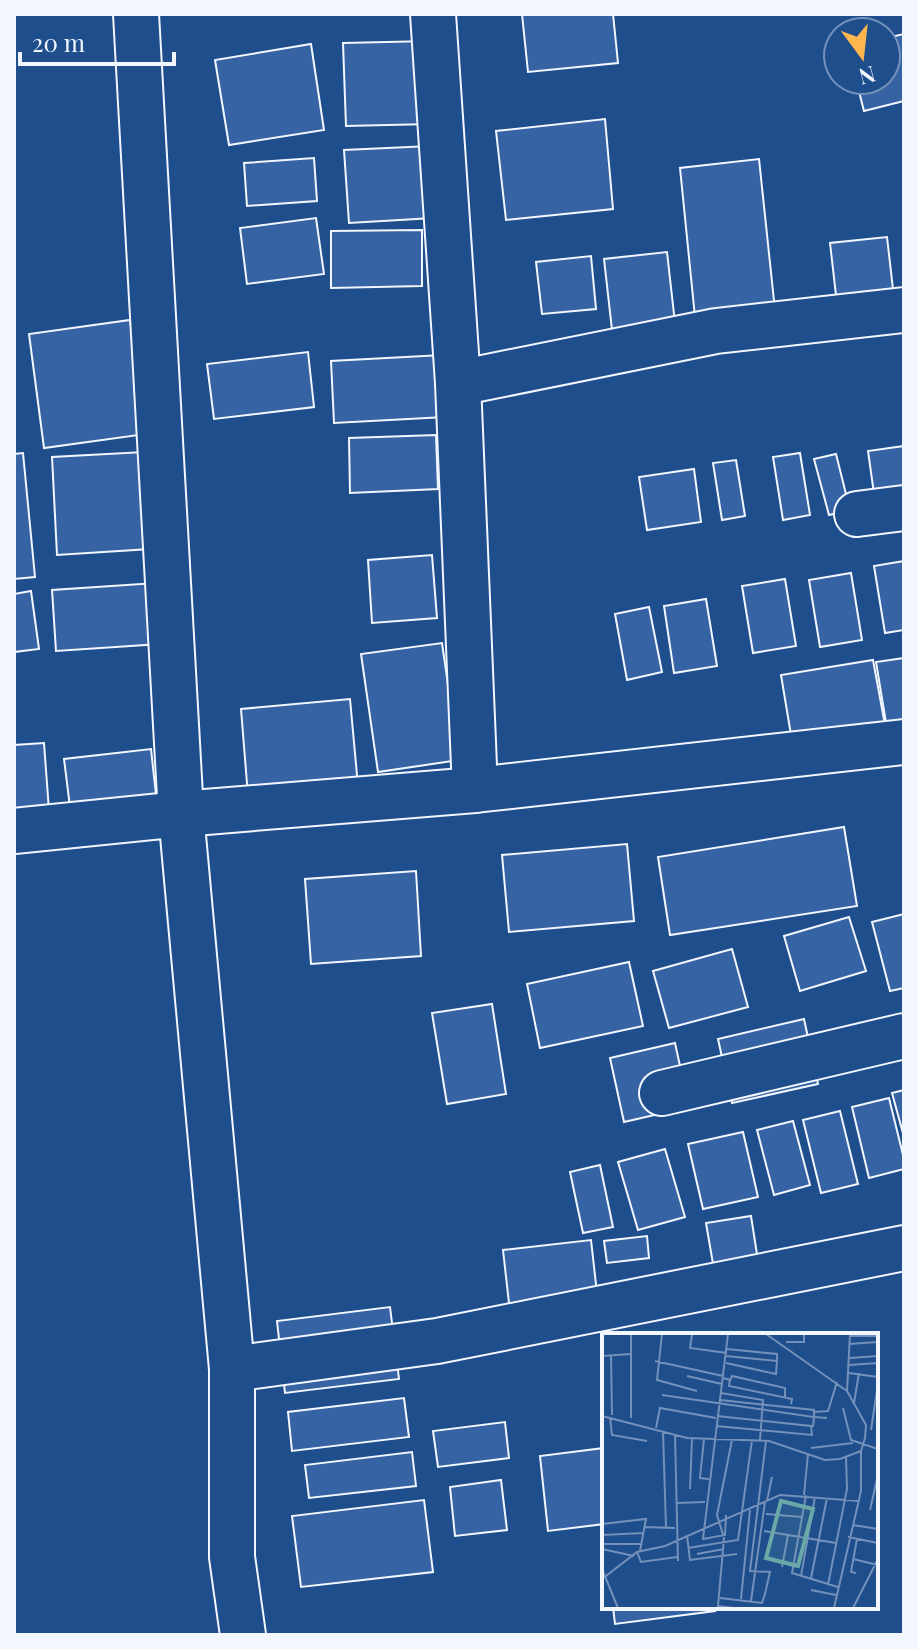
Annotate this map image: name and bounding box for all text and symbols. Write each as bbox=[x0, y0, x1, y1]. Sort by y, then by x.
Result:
scale bar bbox=[20, 16, 174, 66]
north arrow bbox=[822, 16, 902, 96]
text: 20 m bbox=[32, 26, 85, 58]
text: N bbox=[856, 60, 879, 93]
inset map bbox=[602, 1333, 878, 1609]

